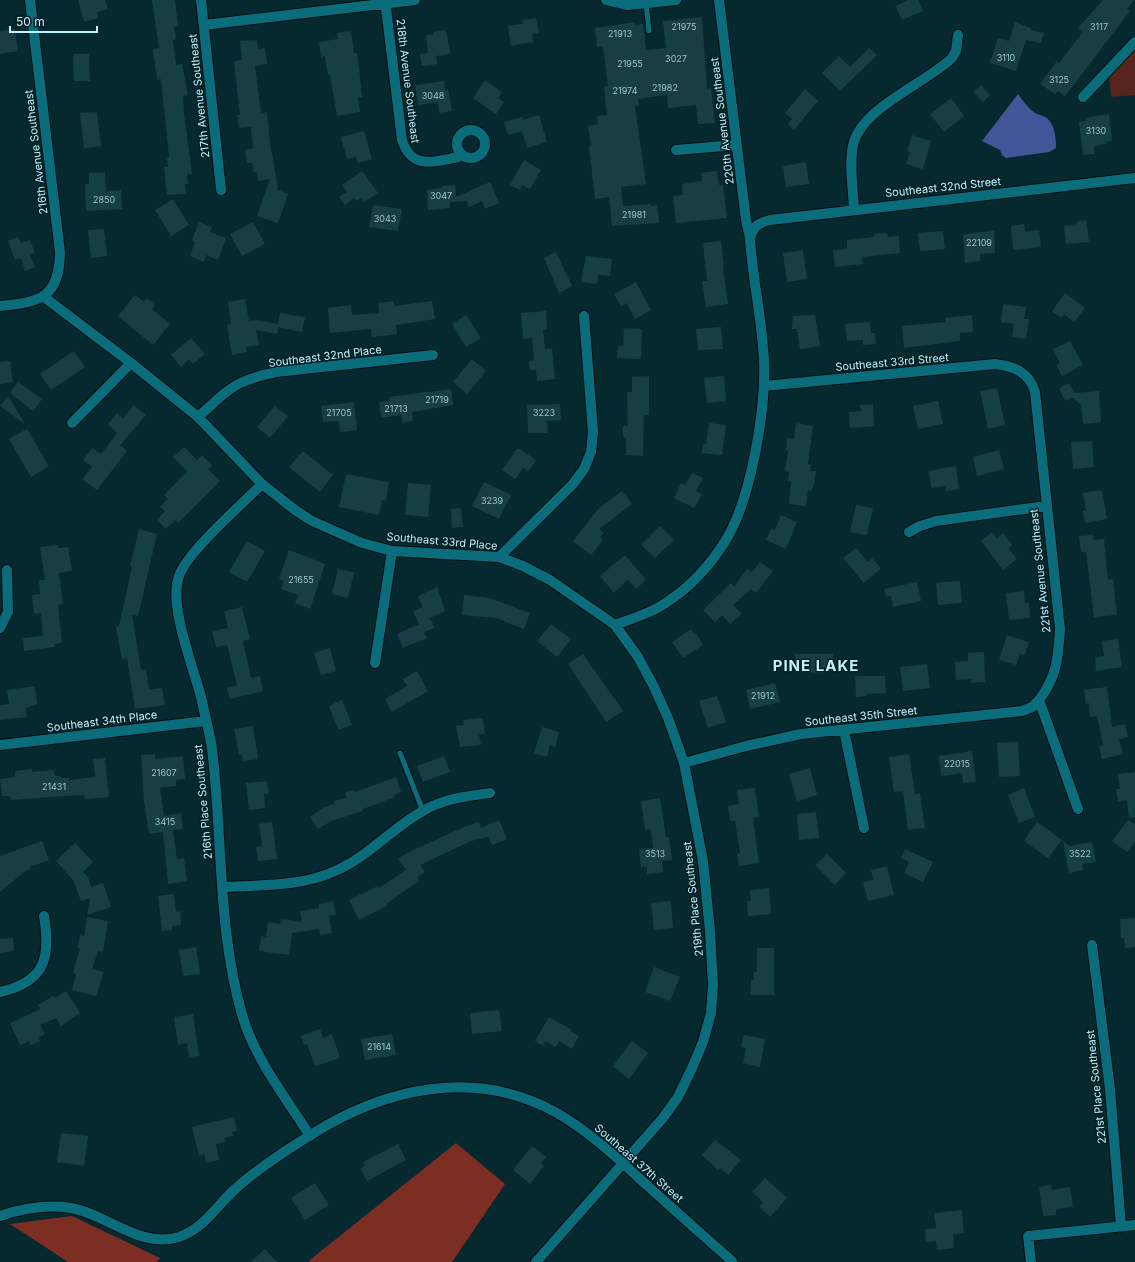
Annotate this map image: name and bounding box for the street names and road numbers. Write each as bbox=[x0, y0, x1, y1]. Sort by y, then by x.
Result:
street label: 218th Avenue Southeast bbox=[393, 18, 423, 144]
street label: 217th Avenue Southeast bbox=[185, 33, 212, 159]
street label: 220th Avenue Southeast bbox=[707, 56, 737, 185]
street label: 216th Avenue Southeast bbox=[21, 89, 51, 215]
street label: Southeast 32nd Street bbox=[884, 174, 1002, 200]
street label: Southeast 32nd Place bbox=[268, 342, 382, 370]
street label: Southeast 33rd Street bbox=[835, 350, 950, 374]
street label: 221st Avenue Southeast bbox=[1026, 508, 1053, 634]
street label: Southeast 33rd Place bbox=[386, 529, 498, 553]
street label: Southeast 35th Street bbox=[804, 703, 918, 729]
street label: Southeast 34th Place bbox=[46, 707, 158, 735]
street label: 216th Place Southeast bbox=[191, 744, 215, 860]
street label: 219th Place Southeast bbox=[680, 840, 706, 957]
street label: 221st Place Southeast bbox=[1083, 1029, 1109, 1145]
street label: Southeast 37th Street bbox=[592, 1121, 686, 1206]

